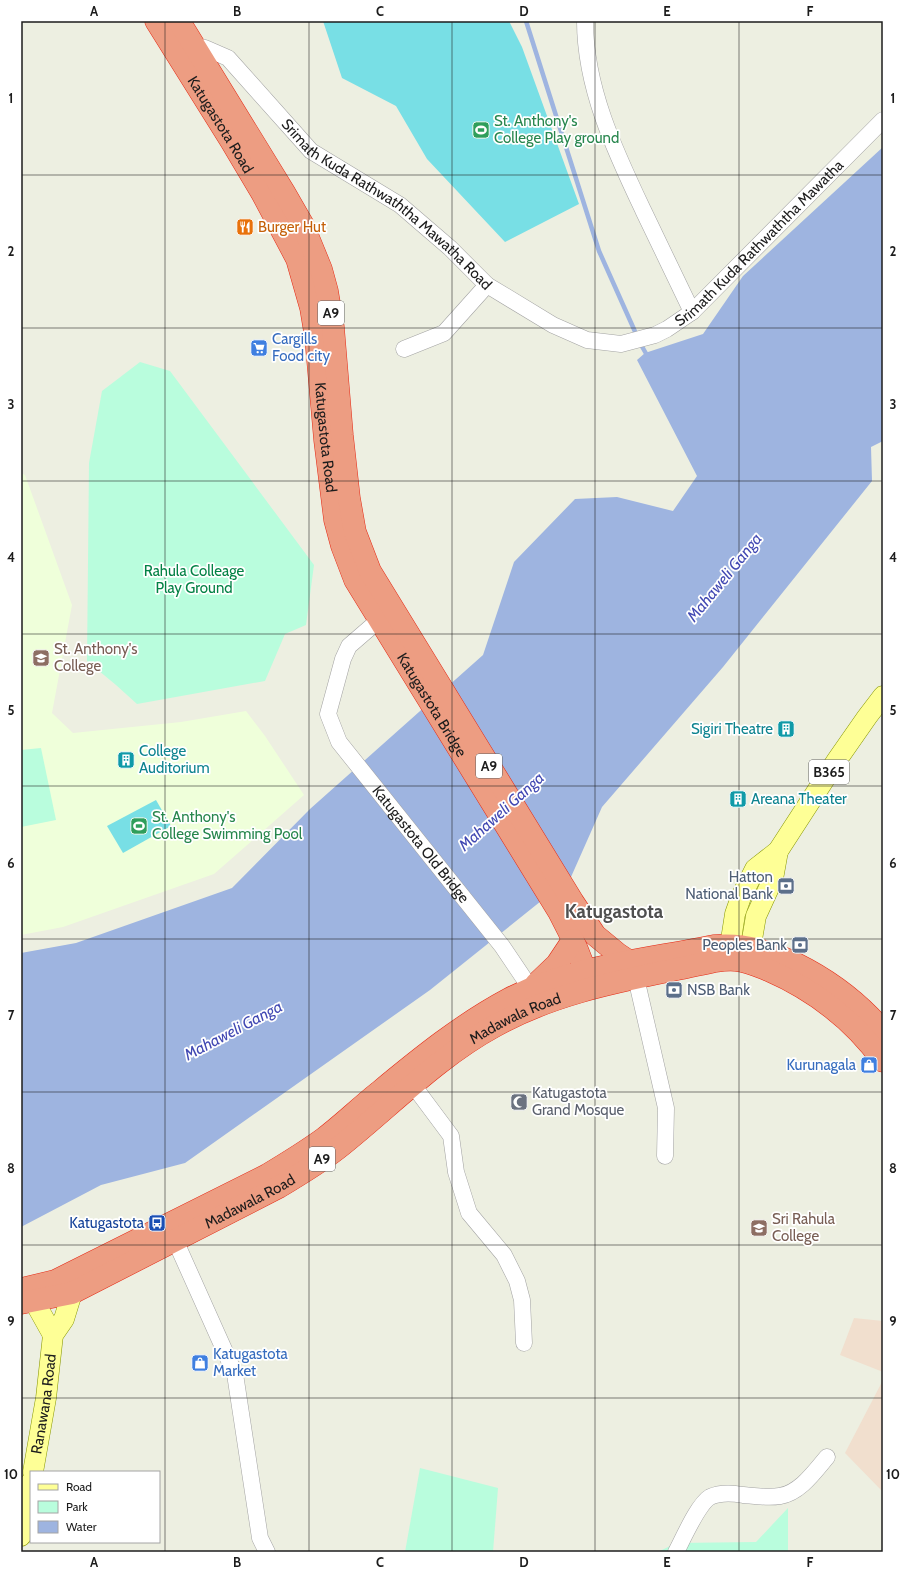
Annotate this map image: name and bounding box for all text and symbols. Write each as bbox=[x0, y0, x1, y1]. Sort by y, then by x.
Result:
text: A bbox=[90, 3, 99, 19]
text: B bbox=[233, 3, 241, 19]
text: C bbox=[376, 3, 384, 19]
text: D bbox=[519, 3, 529, 19]
text: E bbox=[663, 3, 671, 19]
text: F bbox=[807, 3, 814, 19]
street label: Katugastota Road bbox=[184, 73, 257, 176]
text: 1 bbox=[9, 90, 13, 106]
text: 1 bbox=[891, 90, 895, 106]
place label: St. Anthony's College Play ground bbox=[494, 112, 619, 147]
street label: Srimath Kuda Rathwaththa Mawatha Road bbox=[278, 115, 496, 294]
sports icon: St. Anthony's College Play ground bbox=[471, 120, 491, 140]
street label: Srimath Kuda Rathwaththa Mawatha bbox=[671, 156, 848, 330]
restaurant icon: Burger Hut bbox=[235, 217, 255, 237]
place label: Burger Hut bbox=[258, 218, 326, 236]
text: 2 bbox=[8, 243, 15, 259]
text: 2 bbox=[890, 243, 897, 259]
road number: A9 bbox=[318, 301, 344, 325]
place label: Cargills Food city bbox=[272, 330, 330, 365]
supermarket icon: Cargills Food city bbox=[249, 338, 269, 358]
street label: Katugastota Road bbox=[311, 382, 340, 494]
text: 3 bbox=[7, 396, 15, 412]
text: 3 bbox=[889, 396, 897, 412]
water label: Mahaweli Ganga bbox=[682, 529, 766, 626]
text: 4 bbox=[7, 549, 15, 565]
text: 4 bbox=[889, 549, 897, 565]
park label: Rahula Colleage Play Ground bbox=[144, 562, 245, 597]
place label: St. Anthony's College bbox=[54, 640, 137, 675]
school or university icon: St. Anthony's College bbox=[31, 648, 51, 668]
street label: Katugastota Bridge bbox=[393, 650, 471, 760]
text: 5 bbox=[8, 702, 15, 718]
text: 5 bbox=[890, 702, 897, 718]
building icon: Sigiri Theatre bbox=[776, 719, 796, 739]
place label: Sigiri Theatre bbox=[691, 720, 773, 738]
place label: College Auditorium bbox=[139, 742, 210, 777]
building icon: College Auditorium bbox=[116, 750, 136, 770]
road number: A9 bbox=[476, 754, 502, 778]
road number: B365 bbox=[809, 760, 849, 784]
water label: Mahaweli Ganga bbox=[454, 768, 548, 855]
street label: Katugastota Old Bridge bbox=[368, 782, 473, 907]
building icon: Areana Theater bbox=[728, 789, 748, 809]
place label: Areana Theater bbox=[751, 790, 847, 808]
place label: St. Anthony's College Swimming Pool bbox=[152, 808, 303, 843]
sports icon: St. Anthony's College Swimming Pool bbox=[129, 816, 149, 836]
text: 6 bbox=[7, 855, 15, 871]
text: 6 bbox=[889, 855, 897, 871]
place label: Hatton National Bank bbox=[685, 868, 773, 903]
bank icon: Hatton National Bank bbox=[776, 876, 796, 896]
district label: Katugastota bbox=[565, 900, 664, 923]
bank icon: Peoples Bank bbox=[790, 935, 810, 955]
place label: Peoples Bank bbox=[702, 936, 787, 954]
bank icon: NSB Bank bbox=[664, 980, 684, 1000]
place label: NSB Bank bbox=[687, 981, 750, 999]
street label: Madawala Road bbox=[466, 989, 563, 1048]
water label: Mahaweli Ganga bbox=[180, 997, 286, 1065]
text: 7 bbox=[8, 1007, 15, 1023]
text: 7 bbox=[890, 1007, 897, 1023]
shop icon: Kurunagala bbox=[859, 1055, 879, 1075]
place label: Kurunagala bbox=[786, 1056, 857, 1074]
place label: Katugastota Grand Mosque bbox=[532, 1084, 625, 1119]
mosque icon: Katugastota Grand Mosque bbox=[509, 1092, 529, 1112]
road number: A9 bbox=[309, 1147, 335, 1171]
text: 8 bbox=[7, 1160, 15, 1176]
text: 8 bbox=[889, 1160, 897, 1176]
street label: Madawala Road bbox=[202, 1170, 298, 1232]
place label: Sri Rahula College bbox=[772, 1210, 836, 1245]
bus stop icon: Katugastota bbox=[147, 1213, 167, 1233]
place label: Katugastota bbox=[69, 1214, 145, 1232]
school or university icon: Sri Rahula College bbox=[749, 1218, 769, 1238]
text: 9 bbox=[7, 1313, 15, 1329]
text: 9 bbox=[889, 1313, 897, 1329]
place label: Katugastota Market bbox=[213, 1345, 289, 1380]
street label: Ranawana Road bbox=[27, 1353, 60, 1455]
shop icon: Katugastota Market bbox=[190, 1353, 210, 1373]
text: 10 bbox=[4, 1466, 18, 1482]
text: 10 bbox=[886, 1466, 900, 1482]
legend bbox=[30, 1471, 160, 1543]
text: Road bbox=[66, 1479, 92, 1494]
text: Park bbox=[66, 1499, 88, 1514]
text: Water bbox=[66, 1519, 97, 1534]
text: A bbox=[90, 1554, 99, 1570]
text: B bbox=[233, 1554, 241, 1570]
text: C bbox=[376, 1554, 384, 1570]
text: D bbox=[519, 1554, 529, 1570]
text: E bbox=[663, 1554, 671, 1570]
text: F bbox=[807, 1554, 814, 1570]

